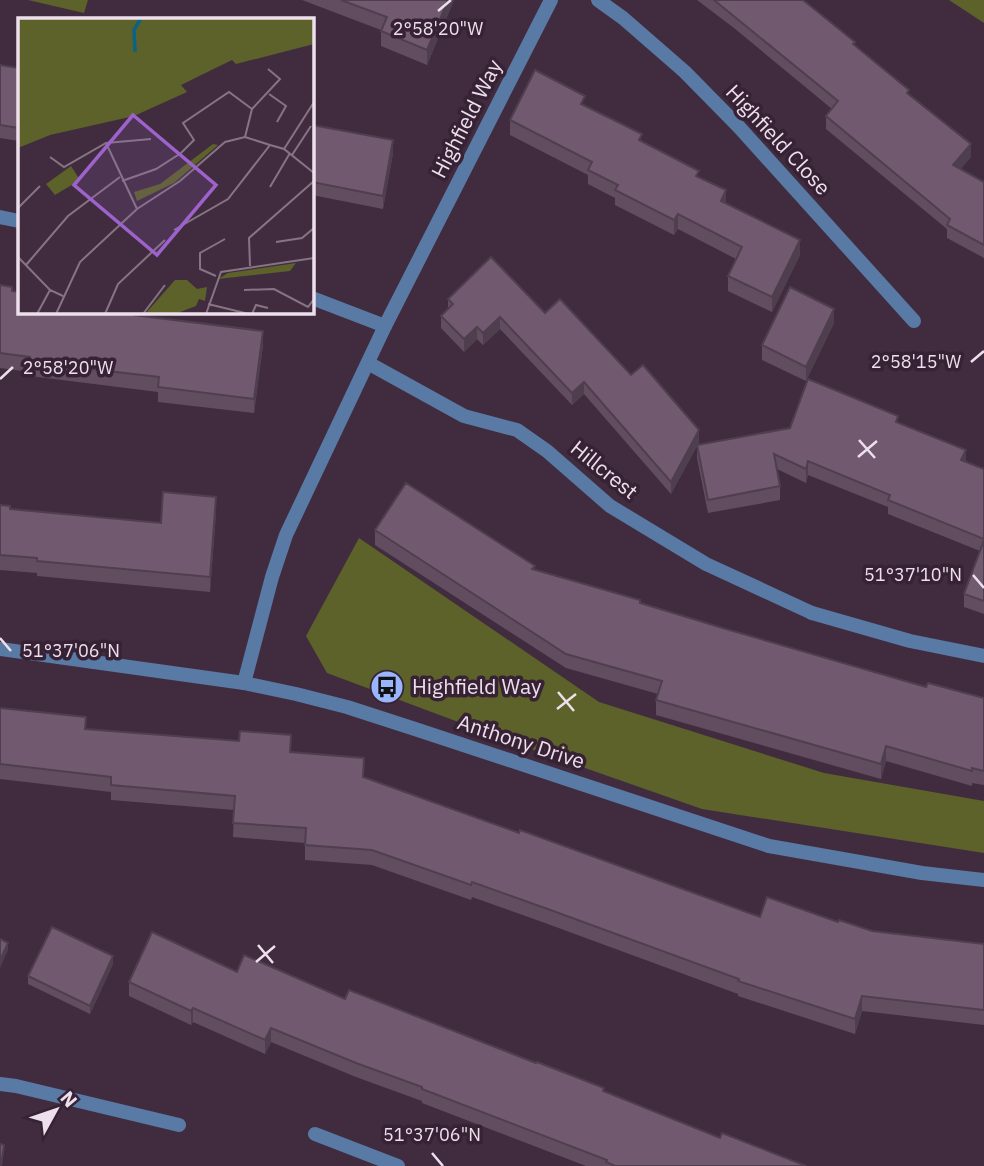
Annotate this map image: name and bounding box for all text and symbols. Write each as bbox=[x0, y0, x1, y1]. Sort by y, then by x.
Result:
text: 2°58'20"W bbox=[393, 17, 483, 40]
inset map bbox=[18, 18, 313, 313]
street label: Highfield Way bbox=[424, 54, 508, 183]
street label: Highfield Close bbox=[720, 78, 837, 201]
text: 2°58'15"W bbox=[871, 350, 961, 373]
text: 2°58'20"W bbox=[23, 356, 113, 379]
street label: Hillcrest bbox=[565, 434, 644, 505]
text: 51°37'10"N bbox=[864, 563, 962, 586]
text: 51°37'06"N bbox=[22, 639, 120, 662]
bus stop icon: Highfield Way bbox=[368, 668, 406, 706]
place label: Highfield Way bbox=[412, 672, 542, 700]
street label: Anthony Drive bbox=[454, 707, 589, 775]
north arrow bbox=[21, 1075, 91, 1145]
text: N bbox=[55, 1086, 83, 1112]
text: 51°37'06"N bbox=[383, 1123, 481, 1146]

